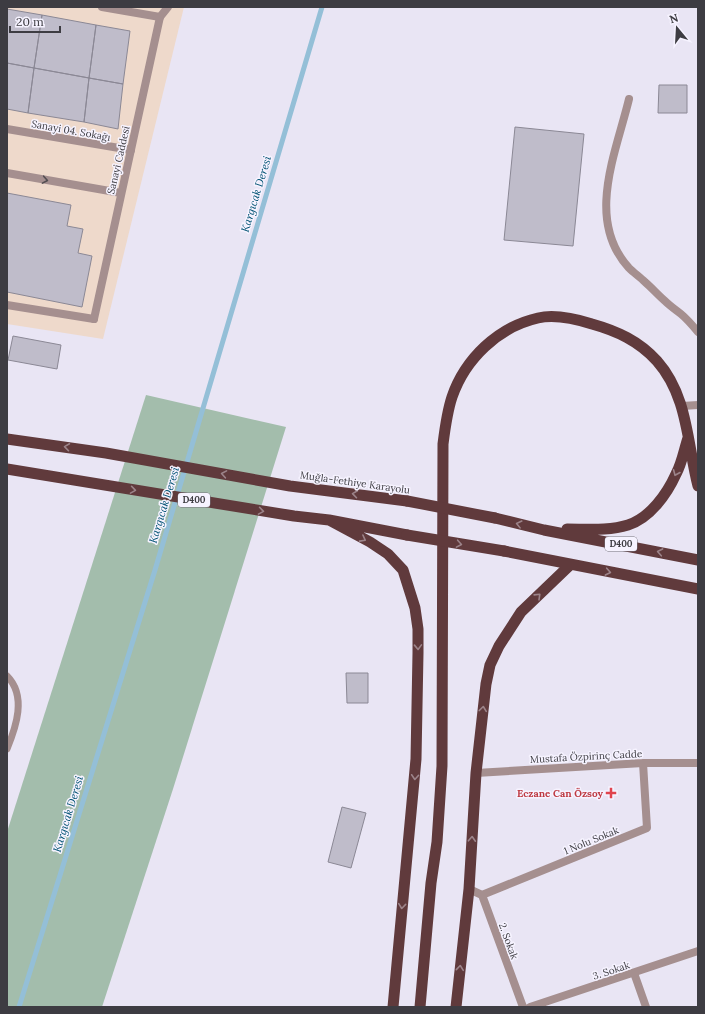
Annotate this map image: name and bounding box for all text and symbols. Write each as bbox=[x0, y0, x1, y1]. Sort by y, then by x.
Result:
scale bar bbox=[10, 8, 60, 34]
north arrow bbox=[657, 8, 697, 48]
text: N bbox=[668, 10, 681, 26]
text: 20 m bbox=[16, 14, 44, 29]
street label: Sanayi 04. Sokağı bbox=[30, 117, 112, 144]
street label: Sanayi Caddesi bbox=[104, 125, 133, 196]
water label: Kargıcak Deresi bbox=[238, 154, 274, 234]
one-way arrow bbox=[42, 175, 49, 184]
one-way arrow bbox=[64, 443, 70, 452]
water label: Kargıcak Deresi bbox=[146, 465, 182, 545]
street label: Muğla-Fethiye Karayolu bbox=[299, 468, 411, 497]
one-way arrow bbox=[673, 469, 681, 476]
one-way arrow bbox=[221, 470, 227, 479]
one-way arrow bbox=[130, 485, 136, 494]
one-way arrow bbox=[352, 490, 358, 499]
road number: D400 bbox=[178, 493, 210, 507]
one-way arrow bbox=[258, 506, 264, 515]
one-way arrow bbox=[516, 520, 523, 529]
one-way arrow bbox=[359, 534, 367, 541]
road number: D400 bbox=[605, 537, 637, 551]
one-way arrow bbox=[456, 539, 462, 547]
one-way arrow bbox=[657, 548, 663, 556]
one-way arrow bbox=[605, 567, 611, 576]
one-way arrow bbox=[533, 593, 541, 600]
one-way arrow bbox=[414, 644, 422, 650]
one-way arrow bbox=[478, 706, 487, 712]
street label: Mustafa Özpirinç Cadde bbox=[530, 747, 643, 766]
water label: Kargıcak Deresi bbox=[50, 774, 86, 854]
one-way arrow bbox=[411, 774, 420, 780]
place label: Eczane Can Özsoy bbox=[517, 787, 603, 800]
marker: Eczane Can Özsoy bbox=[606, 788, 616, 798]
street label: 1 Nolu Sokak bbox=[562, 823, 621, 857]
one-way arrow bbox=[468, 836, 477, 842]
one-way arrow bbox=[398, 903, 407, 909]
street label: 2. Sokak bbox=[496, 921, 521, 962]
street label: 3. Sokak bbox=[591, 958, 632, 983]
one-way arrow bbox=[456, 965, 465, 971]

